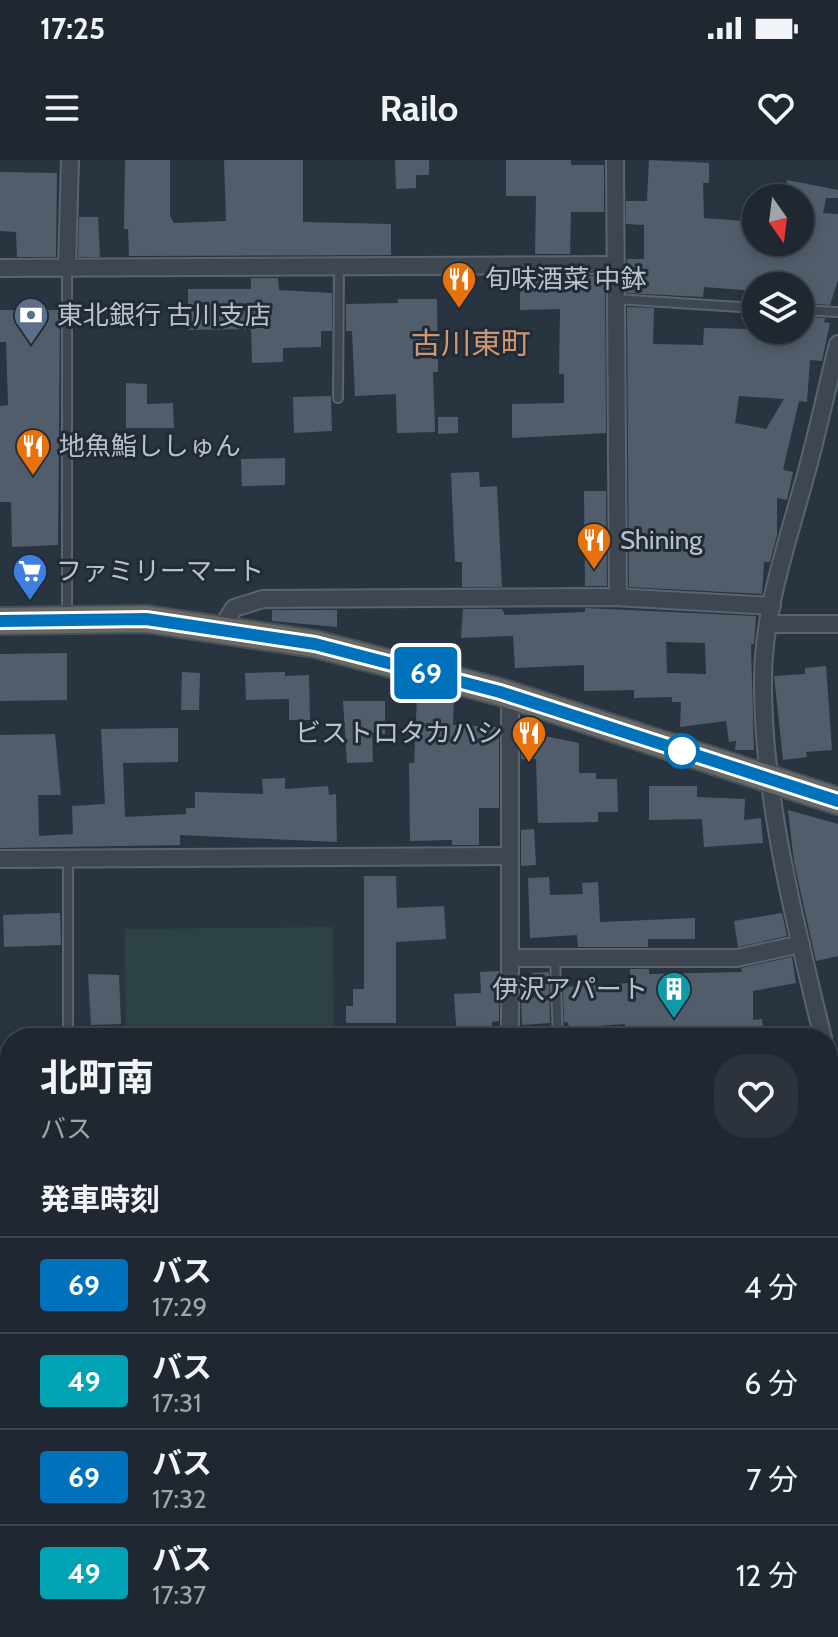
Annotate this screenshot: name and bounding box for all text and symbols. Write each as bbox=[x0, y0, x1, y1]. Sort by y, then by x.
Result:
text: 17:25 bbox=[40, 10, 105, 47]
icon: menu bbox=[40, 86, 84, 130]
text: Railo bbox=[380, 86, 458, 130]
icon: heart bbox=[754, 86, 798, 130]
north arrow bbox=[742, 184, 814, 256]
map controls bbox=[742, 184, 814, 344]
restaurant icon: 旬味酒菜 中鉢 bbox=[440, 260, 478, 310]
place label: 旬味酒菜 中鉢 bbox=[485, 263, 647, 295]
button: layers bbox=[742, 272, 814, 344]
bank icon: 東北銀行 古川支店 bbox=[12, 296, 50, 346]
place label: 東北銀行 古川支店 bbox=[57, 299, 271, 331]
district label: 古川東町 bbox=[411, 325, 531, 362]
restaurant icon: 地魚鮨ししゅん bbox=[14, 427, 52, 477]
place label: 地魚鮨ししゅん bbox=[59, 430, 241, 462]
restaurant icon: Shining bbox=[575, 521, 613, 571]
place label: Shining bbox=[620, 524, 703, 556]
supermarket icon: ファミリーマート bbox=[11, 552, 49, 602]
place label: ファミリーマート bbox=[56, 555, 264, 587]
line badge: 69 bbox=[390, 647, 462, 699]
text: 69 bbox=[410, 656, 442, 690]
restaurant icon: ビストロタカハシ bbox=[510, 714, 548, 764]
place label: ビストロタカハシ bbox=[295, 717, 503, 749]
unlabelled marker bbox=[665, 734, 699, 768]
building icon: 伊沢アパート bbox=[655, 970, 693, 1020]
place label: 伊沢アパート bbox=[493, 973, 648, 1005]
text: 北町南 bbox=[40, 1054, 154, 1101]
button: heart bbox=[714, 1054, 798, 1138]
text: バス bbox=[40, 1113, 92, 1145]
text: 発車時刻 bbox=[40, 1181, 160, 1218]
text: バス bbox=[152, 1253, 212, 1290]
text: 69 bbox=[68, 1268, 100, 1302]
text: 4 分 bbox=[744, 1269, 798, 1306]
text: 17:29 bbox=[152, 1291, 207, 1323]
text: バス bbox=[152, 1349, 212, 1386]
text: 49 bbox=[67, 1364, 101, 1398]
text: 6 分 bbox=[744, 1365, 798, 1402]
text: 17:31 bbox=[152, 1387, 202, 1419]
text: バス bbox=[152, 1445, 212, 1482]
text: 69 bbox=[68, 1460, 100, 1494]
text: 7 分 bbox=[746, 1461, 798, 1498]
text: 17:32 bbox=[152, 1483, 207, 1515]
text: バス bbox=[152, 1541, 212, 1578]
text: 49 bbox=[67, 1556, 101, 1590]
text: 12 分 bbox=[736, 1557, 798, 1594]
text: 17:37 bbox=[152, 1579, 206, 1611]

